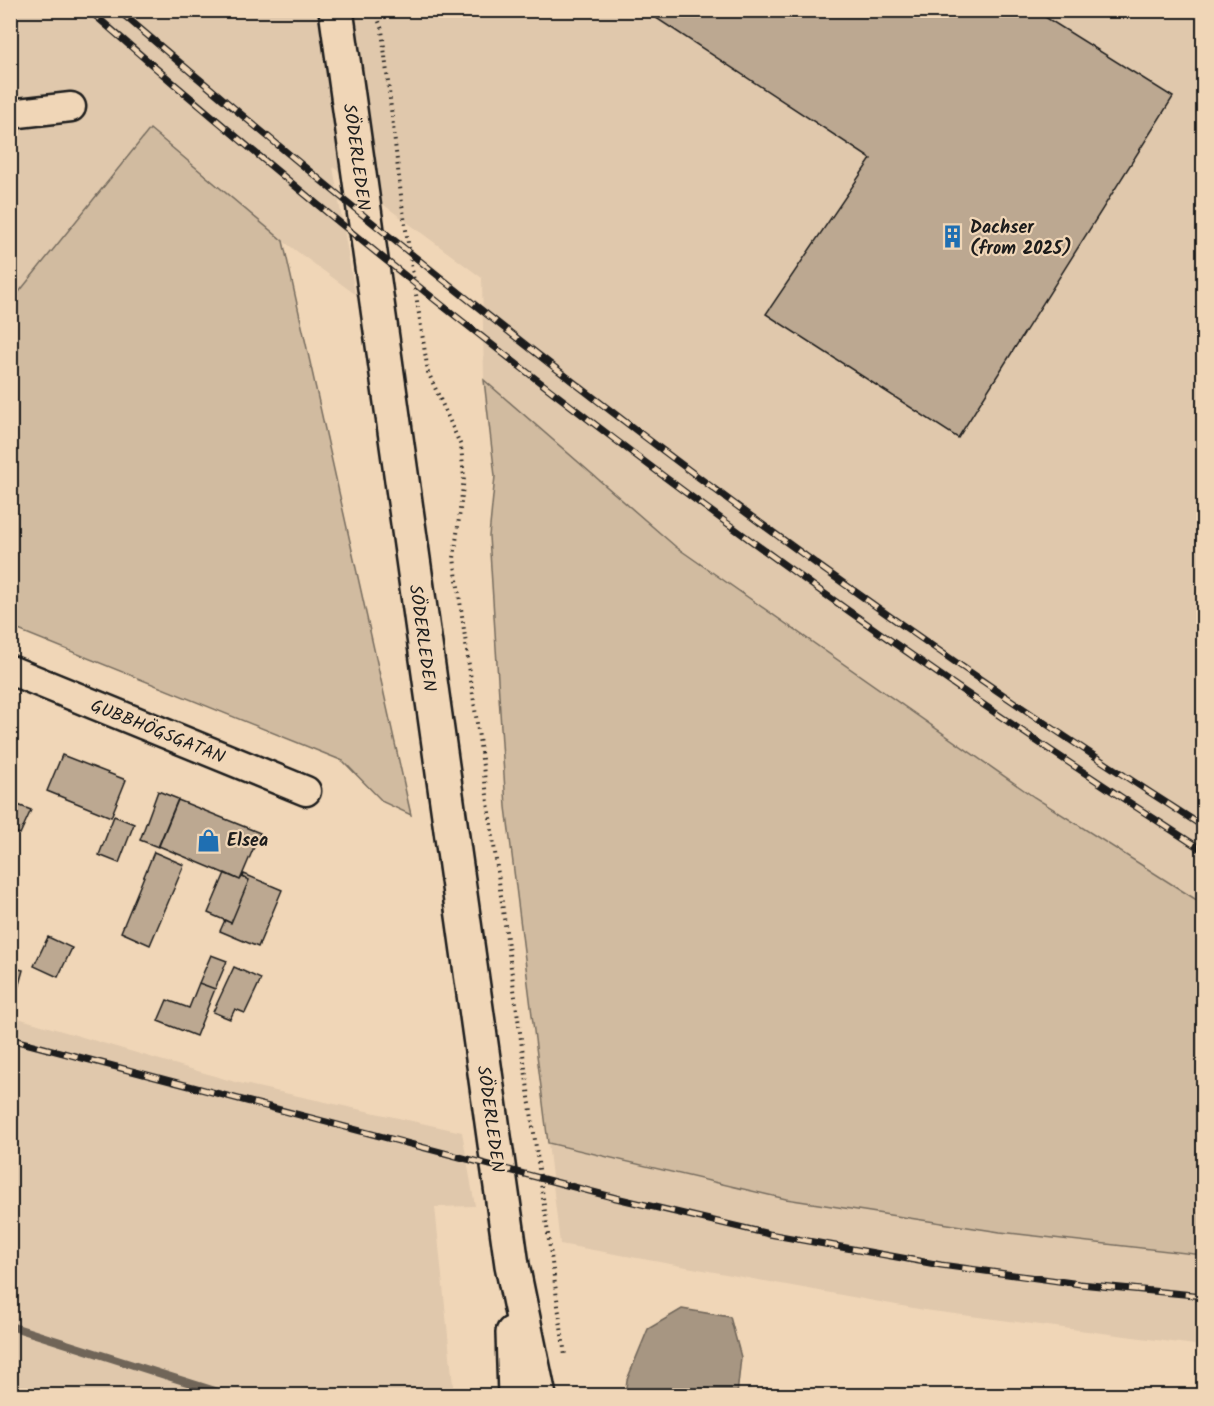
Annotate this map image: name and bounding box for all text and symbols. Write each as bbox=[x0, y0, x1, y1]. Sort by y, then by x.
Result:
street label: SÖDERLEDEN bbox=[334, 102, 377, 213]
place label: Dachser (from 2025) bbox=[970, 214, 1072, 264]
building icon: Dachser (from 2025) bbox=[939, 224, 965, 250]
street label: SÖDERLEDEN bbox=[400, 583, 443, 694]
street label: GUBBHÖGSGATAN bbox=[86, 692, 229, 773]
shop icon: Elsea bbox=[196, 827, 222, 853]
place label: Elsea bbox=[227, 827, 268, 856]
street label: SÖDERLEDEN bbox=[468, 1064, 511, 1175]

